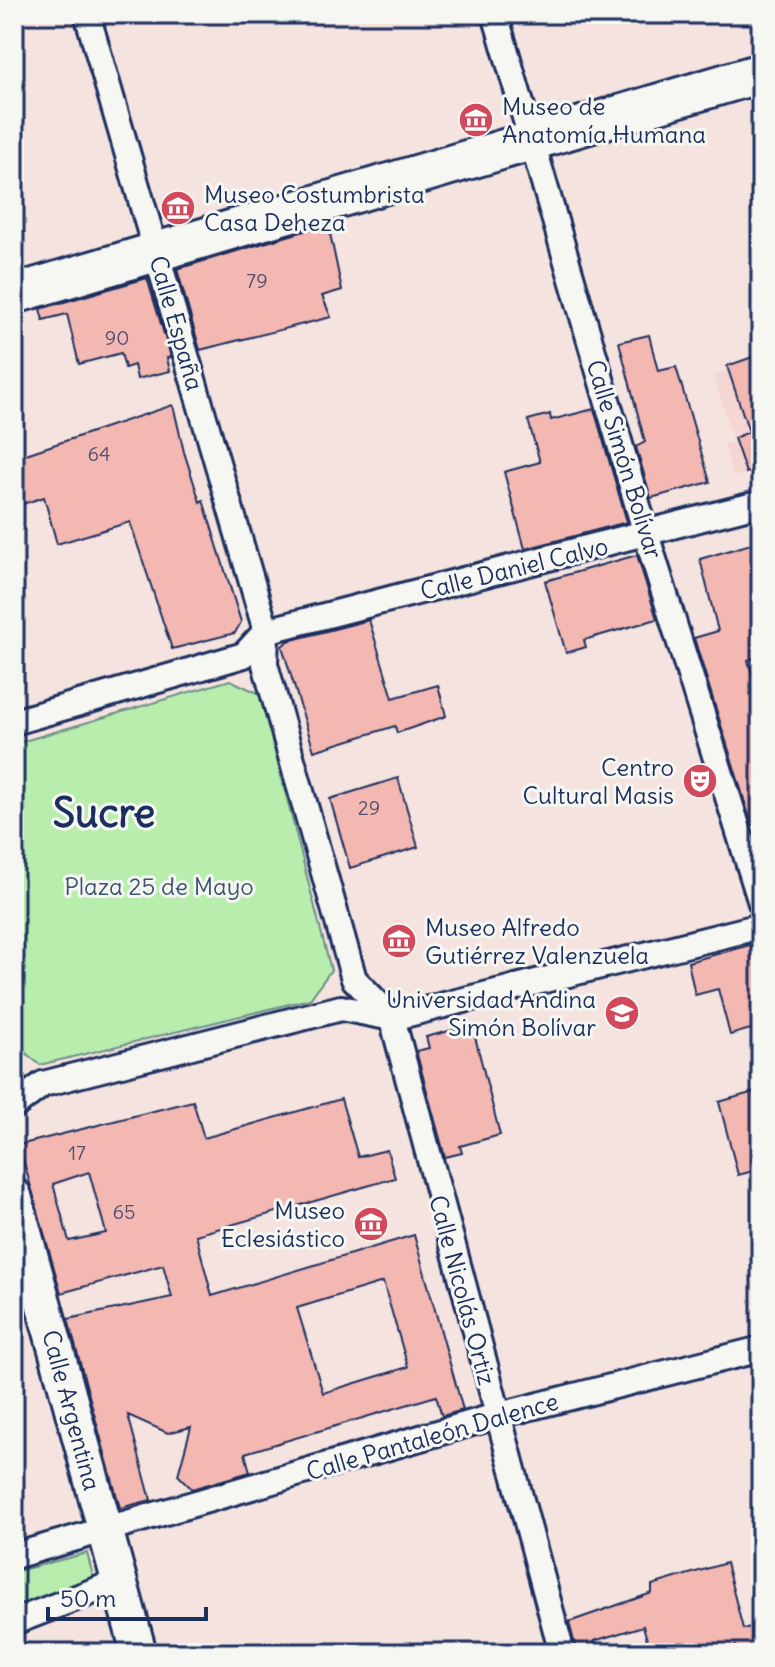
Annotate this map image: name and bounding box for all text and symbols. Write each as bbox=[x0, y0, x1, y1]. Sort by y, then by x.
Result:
place label: Museo de Anatomía Humana bbox=[502, 91, 706, 149]
museum icon: Museo de Anatomía Humana bbox=[457, 101, 495, 139]
place label: Museo Costumbrista Casa Deheza bbox=[204, 179, 425, 237]
museum icon: Museo Costumbrista Casa Deheza bbox=[159, 189, 197, 227]
street label: Calle España bbox=[143, 252, 211, 394]
house number: 79 bbox=[246, 268, 268, 293]
house number: 90 bbox=[105, 325, 129, 350]
street label: Calle Simón Bolívar bbox=[580, 356, 670, 562]
house number: 64 bbox=[87, 441, 111, 466]
street label: Calle Daniel Calvo bbox=[417, 530, 611, 606]
place label: Centro Cultural Masis bbox=[523, 752, 674, 810]
theatre icon: Centro Cultural Masis bbox=[681, 762, 719, 800]
district label: Sucre bbox=[53, 788, 155, 838]
house number: 29 bbox=[358, 795, 380, 820]
park label: Plaza 25 de Mayo bbox=[64, 871, 254, 901]
place label: Museo Alfredo Gutiérrez Valenzuela bbox=[425, 912, 649, 970]
museum icon: Museo Alfredo Gutiérrez Valenzuela bbox=[380, 922, 418, 960]
place label: Universidad Andina Simón Bolívar bbox=[386, 984, 596, 1042]
school or university icon: Universidad Andina Simón Bolívar bbox=[603, 994, 641, 1032]
house number: 17 bbox=[68, 1140, 86, 1165]
street label: Calle Nicolás Ortiz bbox=[423, 1192, 503, 1388]
place label: Museo Eclesiástico bbox=[221, 1195, 345, 1253]
house number: 65 bbox=[112, 1199, 136, 1224]
museum icon: Museo Eclesiástico bbox=[352, 1205, 390, 1243]
street label: Calle Argentina bbox=[36, 1327, 108, 1493]
street label: Calle Pantaleón Dalence bbox=[303, 1386, 561, 1486]
scale bar bbox=[48, 1571, 206, 1621]
text: 50 m bbox=[60, 1583, 116, 1613]

